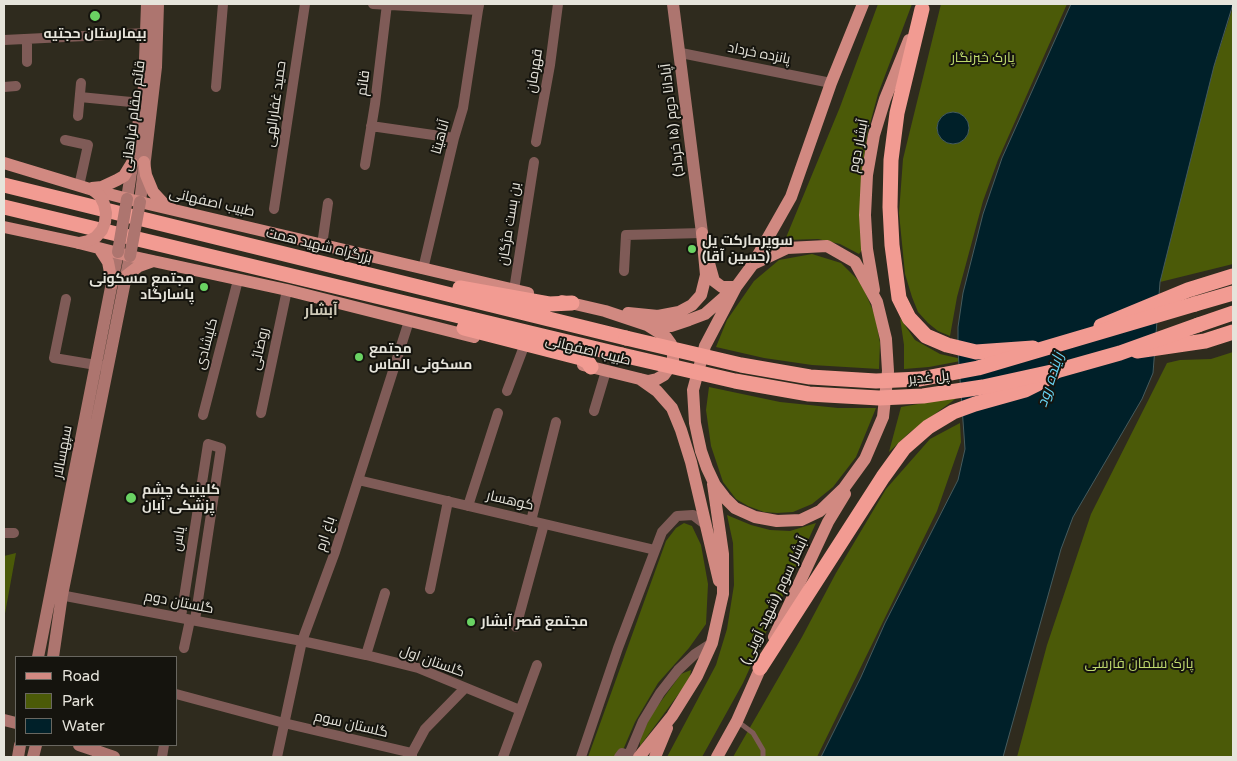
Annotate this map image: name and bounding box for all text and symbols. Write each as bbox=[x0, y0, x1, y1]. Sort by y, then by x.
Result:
marker: بیمارستان حجتیه bbox=[88, 9, 102, 23]
place label: بیمارستان حجتیه bbox=[43, 26, 147, 42]
street label: پانزده خرداد bbox=[726, 40, 792, 68]
street label: قهرمان bbox=[523, 48, 547, 94]
park label: پارک خبرنگار bbox=[951, 50, 1015, 66]
street label: قائم مقام فراهانی bbox=[119, 60, 149, 172]
street label: حمید غفارالهی bbox=[262, 60, 290, 148]
street label: آپادانا دوم (۱۵ خرداد) bbox=[658, 62, 688, 178]
street label: قائم bbox=[354, 69, 374, 97]
street label: آناهیتا bbox=[428, 118, 454, 156]
street label: آبشار دوم bbox=[846, 118, 872, 174]
street label: بن بست مژگان bbox=[495, 181, 525, 267]
street label: طبیب اصفهانی bbox=[168, 185, 256, 221]
street label: بزرگراه شهید همت bbox=[264, 225, 374, 267]
place label: سوپرمارکت پل (حسین آقا) bbox=[702, 233, 793, 266]
marker: سوپرمارکت پل (حسین آقا) bbox=[686, 243, 698, 255]
place label: مجتمع مسکونی پاسارگاد bbox=[89, 271, 194, 304]
marker: مجتمع مسکونی پاسارگاد bbox=[198, 281, 210, 293]
district label: آبشار bbox=[304, 302, 338, 320]
street label: کلیشادی bbox=[192, 316, 222, 372]
street label: روضائی bbox=[247, 326, 273, 372]
street label: طبیب اصفهانی bbox=[544, 332, 632, 370]
place label: مجتمع مسکونی الماس bbox=[369, 341, 472, 374]
water label: زاینده رود bbox=[1034, 350, 1068, 410]
marker: مجتمع مسکونی الماس bbox=[353, 351, 365, 363]
street label: پل غدیر bbox=[908, 368, 950, 388]
street label: سپهسالار bbox=[50, 424, 76, 480]
place label: کلینیک چشم پزشکی آبان bbox=[142, 482, 220, 514]
street label: کوهسار bbox=[485, 487, 535, 515]
marker: کلینیک چشم پزشکی آبان bbox=[124, 491, 138, 505]
street label: باغ ارم bbox=[313, 515, 339, 553]
street label: یاس bbox=[169, 525, 189, 553]
street label: آبشار سوم (شهید آوینی) bbox=[738, 534, 812, 668]
street label: گلستان دوم bbox=[143, 588, 215, 618]
place label: مجتمع قصر آبشار bbox=[481, 614, 588, 630]
marker: مجتمع قصر آبشار bbox=[465, 616, 477, 628]
street label: گلستان اول bbox=[397, 643, 467, 681]
legend bbox=[15, 656, 178, 746]
park label: پارک سلمان فارسی bbox=[1085, 656, 1193, 672]
text: Road bbox=[62, 667, 100, 685]
text: Park bbox=[62, 692, 94, 710]
street label: گلستان سوم bbox=[312, 708, 390, 742]
text: Water bbox=[62, 717, 105, 735]

